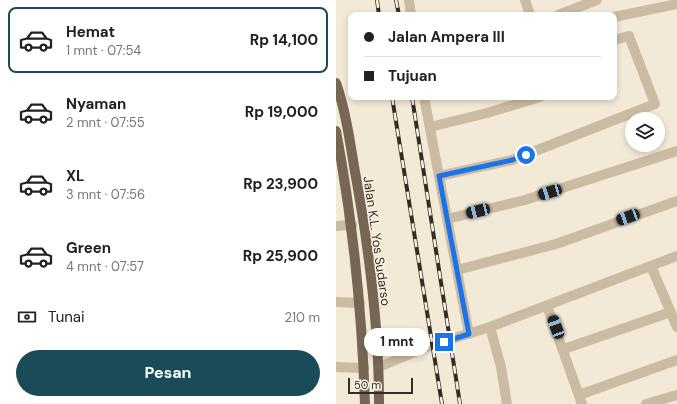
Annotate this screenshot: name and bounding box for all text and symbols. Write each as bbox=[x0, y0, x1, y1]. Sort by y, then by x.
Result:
icon: car bbox=[18, 22, 54, 58]
text: Hemat bbox=[66, 22, 115, 42]
text: Jalan Ampera III bbox=[388, 27, 505, 47]
text: Rp 14,100 bbox=[250, 30, 318, 50]
text: 1 mnt · 07:54 bbox=[66, 42, 141, 59]
text: Tujuan bbox=[388, 66, 437, 86]
icon: car bbox=[18, 94, 54, 130]
text: Nyaman bbox=[66, 94, 126, 114]
text: Rp 19,000 bbox=[245, 102, 318, 122]
map controls bbox=[625, 112, 665, 152]
button: layers bbox=[625, 112, 665, 152]
text: 2 mnt · 07:55 bbox=[66, 114, 145, 131]
route start bbox=[517, 146, 535, 164]
icon: car bbox=[18, 166, 54, 202]
text: XL bbox=[66, 166, 84, 186]
text: Rp 23,900 bbox=[243, 174, 318, 194]
street label: Jalan K.L. Yos Sudarso bbox=[359, 175, 395, 307]
car bbox=[537, 183, 563, 201]
text: 3 mnt · 07:56 bbox=[66, 186, 145, 203]
car bbox=[465, 202, 491, 220]
car bbox=[615, 207, 641, 227]
icon: car bbox=[18, 238, 54, 274]
text: Green bbox=[66, 238, 111, 258]
text: Rp 25,900 bbox=[243, 246, 318, 266]
text: 4 mnt · 07:57 bbox=[66, 258, 144, 275]
icon: cash bbox=[16, 306, 38, 328]
text: Tunai bbox=[48, 307, 85, 327]
text: 210 m bbox=[285, 309, 320, 326]
car bbox=[546, 314, 566, 340]
callout: 1 mnt bbox=[364, 328, 430, 356]
text: 1 mnt bbox=[380, 333, 414, 350]
route end bbox=[435, 333, 453, 351]
button: Pesan bbox=[16, 350, 320, 396]
scale bar bbox=[348, 376, 413, 395]
text: 50 m bbox=[354, 378, 381, 392]

